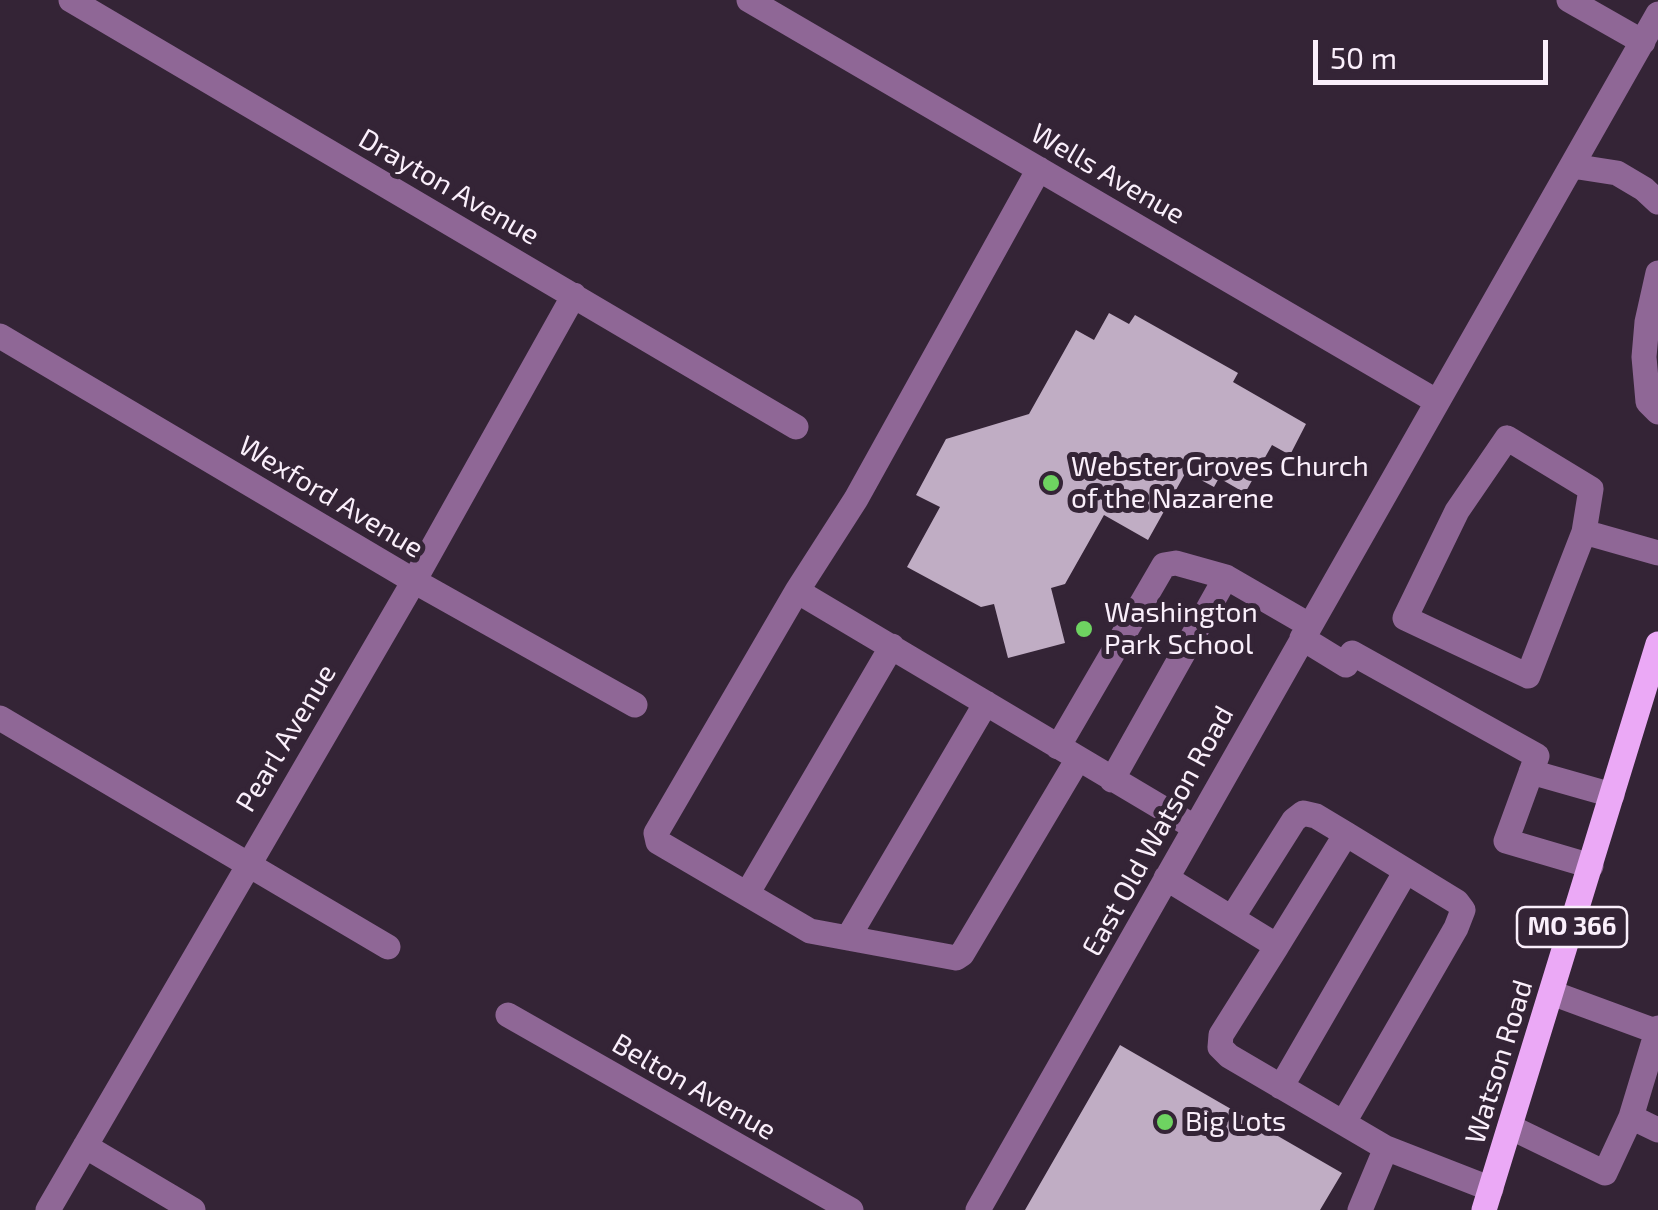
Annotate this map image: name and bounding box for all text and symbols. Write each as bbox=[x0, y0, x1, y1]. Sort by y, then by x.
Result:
scale bar bbox=[1318, 20, 1553, 82]
text: 50 m bbox=[1330, 39, 1397, 75]
street label: Wells Avenue bbox=[1025, 116, 1191, 232]
street label: Drayton Avenue bbox=[353, 122, 545, 252]
street label: Wexford Avenue bbox=[233, 429, 429, 565]
place label: Webster Groves Church of the Nazarene bbox=[1071, 450, 1369, 516]
marker: Webster Groves Church of the Nazarene bbox=[1040, 472, 1062, 494]
place label: Washington Park School bbox=[1104, 596, 1258, 662]
marker: Washington Park School bbox=[1073, 618, 1095, 640]
street label: Pearl Avenue bbox=[229, 658, 343, 818]
street label: East Old Watson Road bbox=[1075, 700, 1241, 962]
road number: MO 366 bbox=[1517, 907, 1627, 947]
street label: Watson Road bbox=[1458, 976, 1540, 1148]
street label: Belton Avenue bbox=[606, 1027, 782, 1147]
place label: Big Lots bbox=[1185, 1105, 1286, 1139]
marker: Big Lots bbox=[1154, 1111, 1176, 1133]

